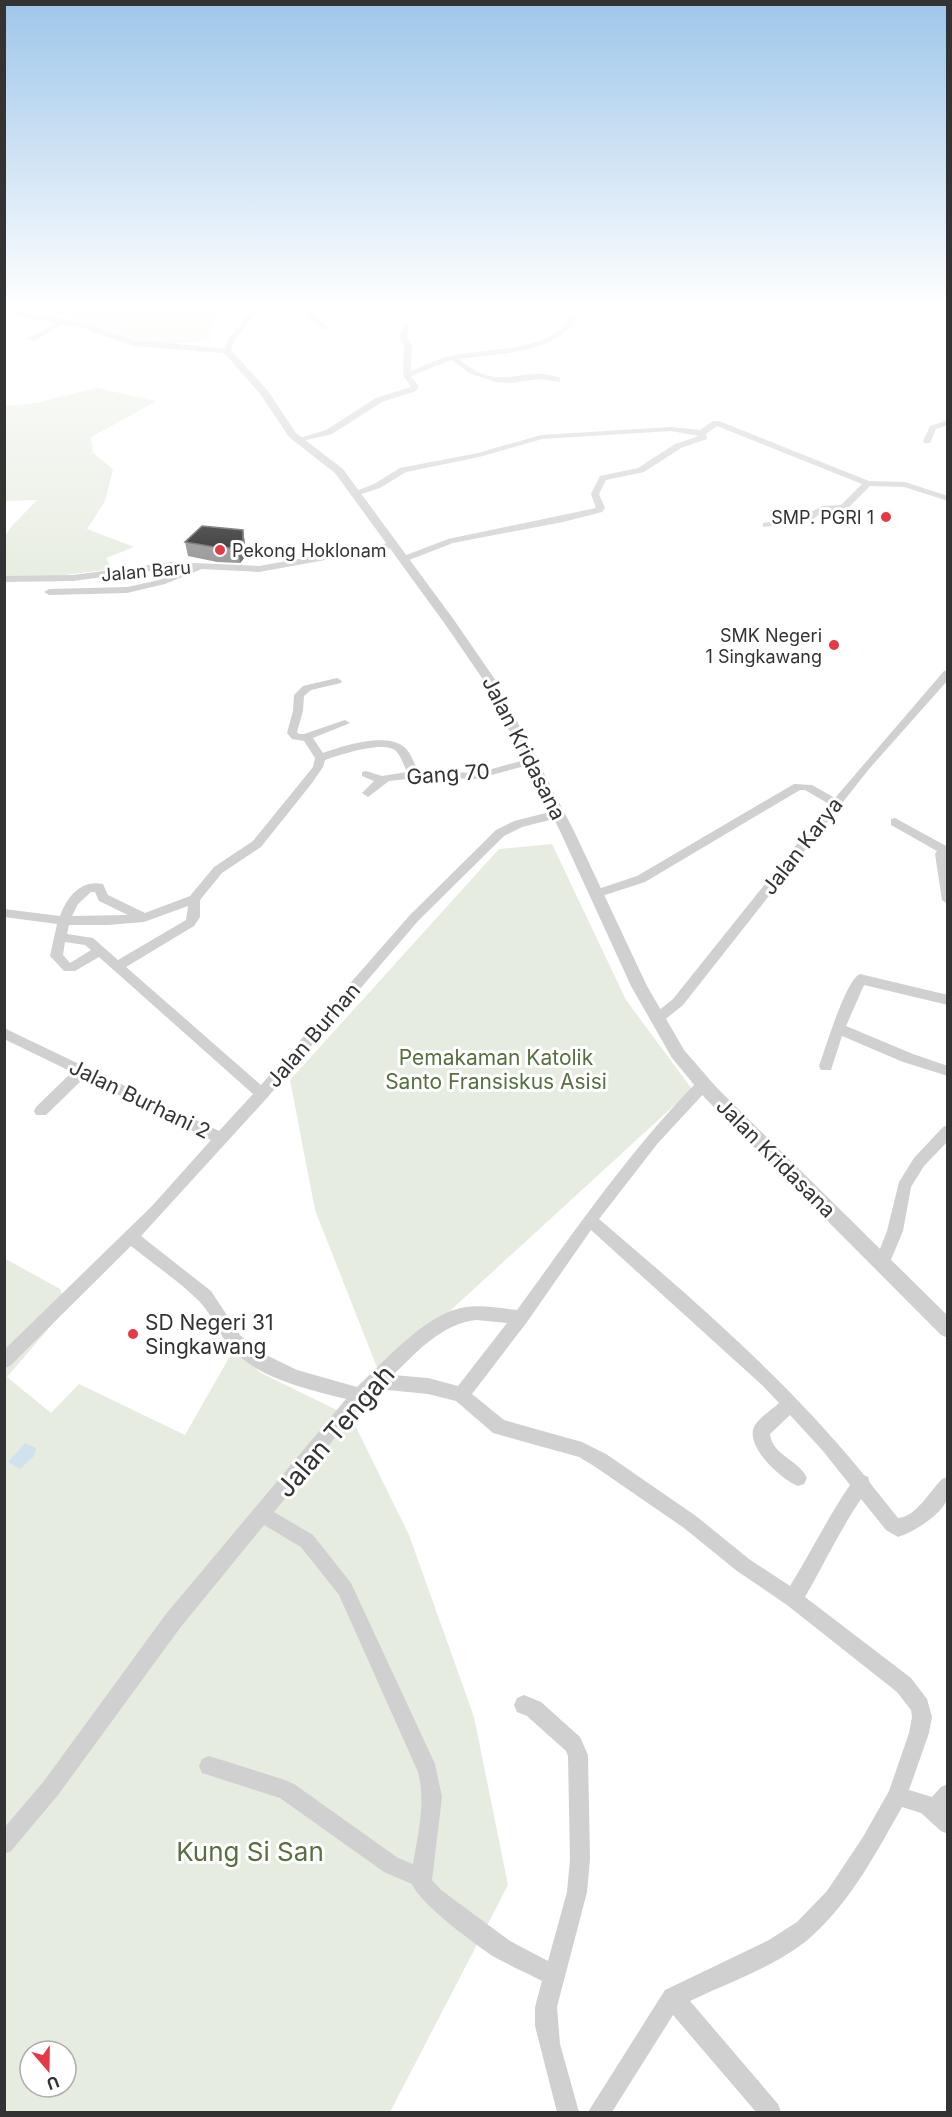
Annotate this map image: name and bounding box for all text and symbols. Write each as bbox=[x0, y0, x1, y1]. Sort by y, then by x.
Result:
place label: SMP. PGRI 1 bbox=[771, 507, 874, 528]
marker: SMP. PGRI 1 bbox=[879, 510, 893, 524]
place label: Pekong Hoklonam bbox=[232, 540, 387, 561]
marker: Pekong Hoklonam bbox=[213, 543, 227, 557]
street label: Jalan Baru bbox=[100, 557, 192, 585]
place label: SMK Negeri 1 Singkawang bbox=[706, 625, 822, 667]
marker: SMK Negeri 1 Singkawang bbox=[827, 638, 841, 652]
street label: Jalan Kridasana bbox=[477, 672, 571, 824]
street label: Gang 70 bbox=[405, 759, 491, 789]
street label: Jalan Karya bbox=[756, 792, 848, 900]
street label: Jalan Burhan bbox=[261, 978, 365, 1092]
park label: Pemakaman Katolik Santo Fransiskus Asisi bbox=[385, 1045, 607, 1094]
street label: Jalan Burhani 2 bbox=[65, 1054, 215, 1144]
street label: Jalan Kridasana bbox=[711, 1093, 841, 1223]
place label: SD Negeri 31 Singkawang bbox=[145, 1310, 273, 1359]
marker: SD Negeri 31 Singkawang bbox=[126, 1327, 140, 1341]
street label: Jalan Tengah bbox=[269, 1359, 401, 1503]
park label: Kung Si San bbox=[176, 1836, 324, 1867]
north arrow bbox=[18, 2039, 78, 2099]
text: U bbox=[44, 2072, 62, 2094]

